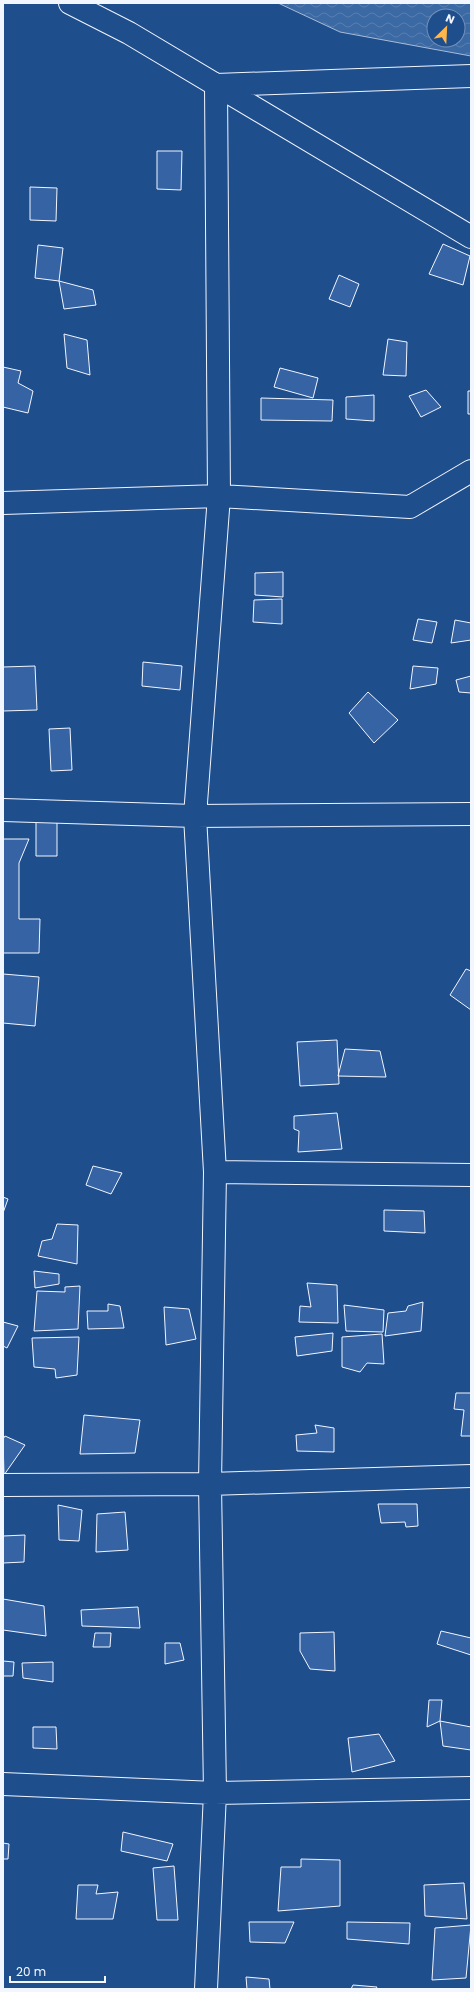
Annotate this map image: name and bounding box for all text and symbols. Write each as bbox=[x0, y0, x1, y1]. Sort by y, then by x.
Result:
north arrow bbox=[426, 8, 466, 48]
text: N bbox=[443, 10, 457, 28]
scale bar bbox=[10, 1958, 105, 1984]
text: 20 m bbox=[16, 1963, 46, 1980]

